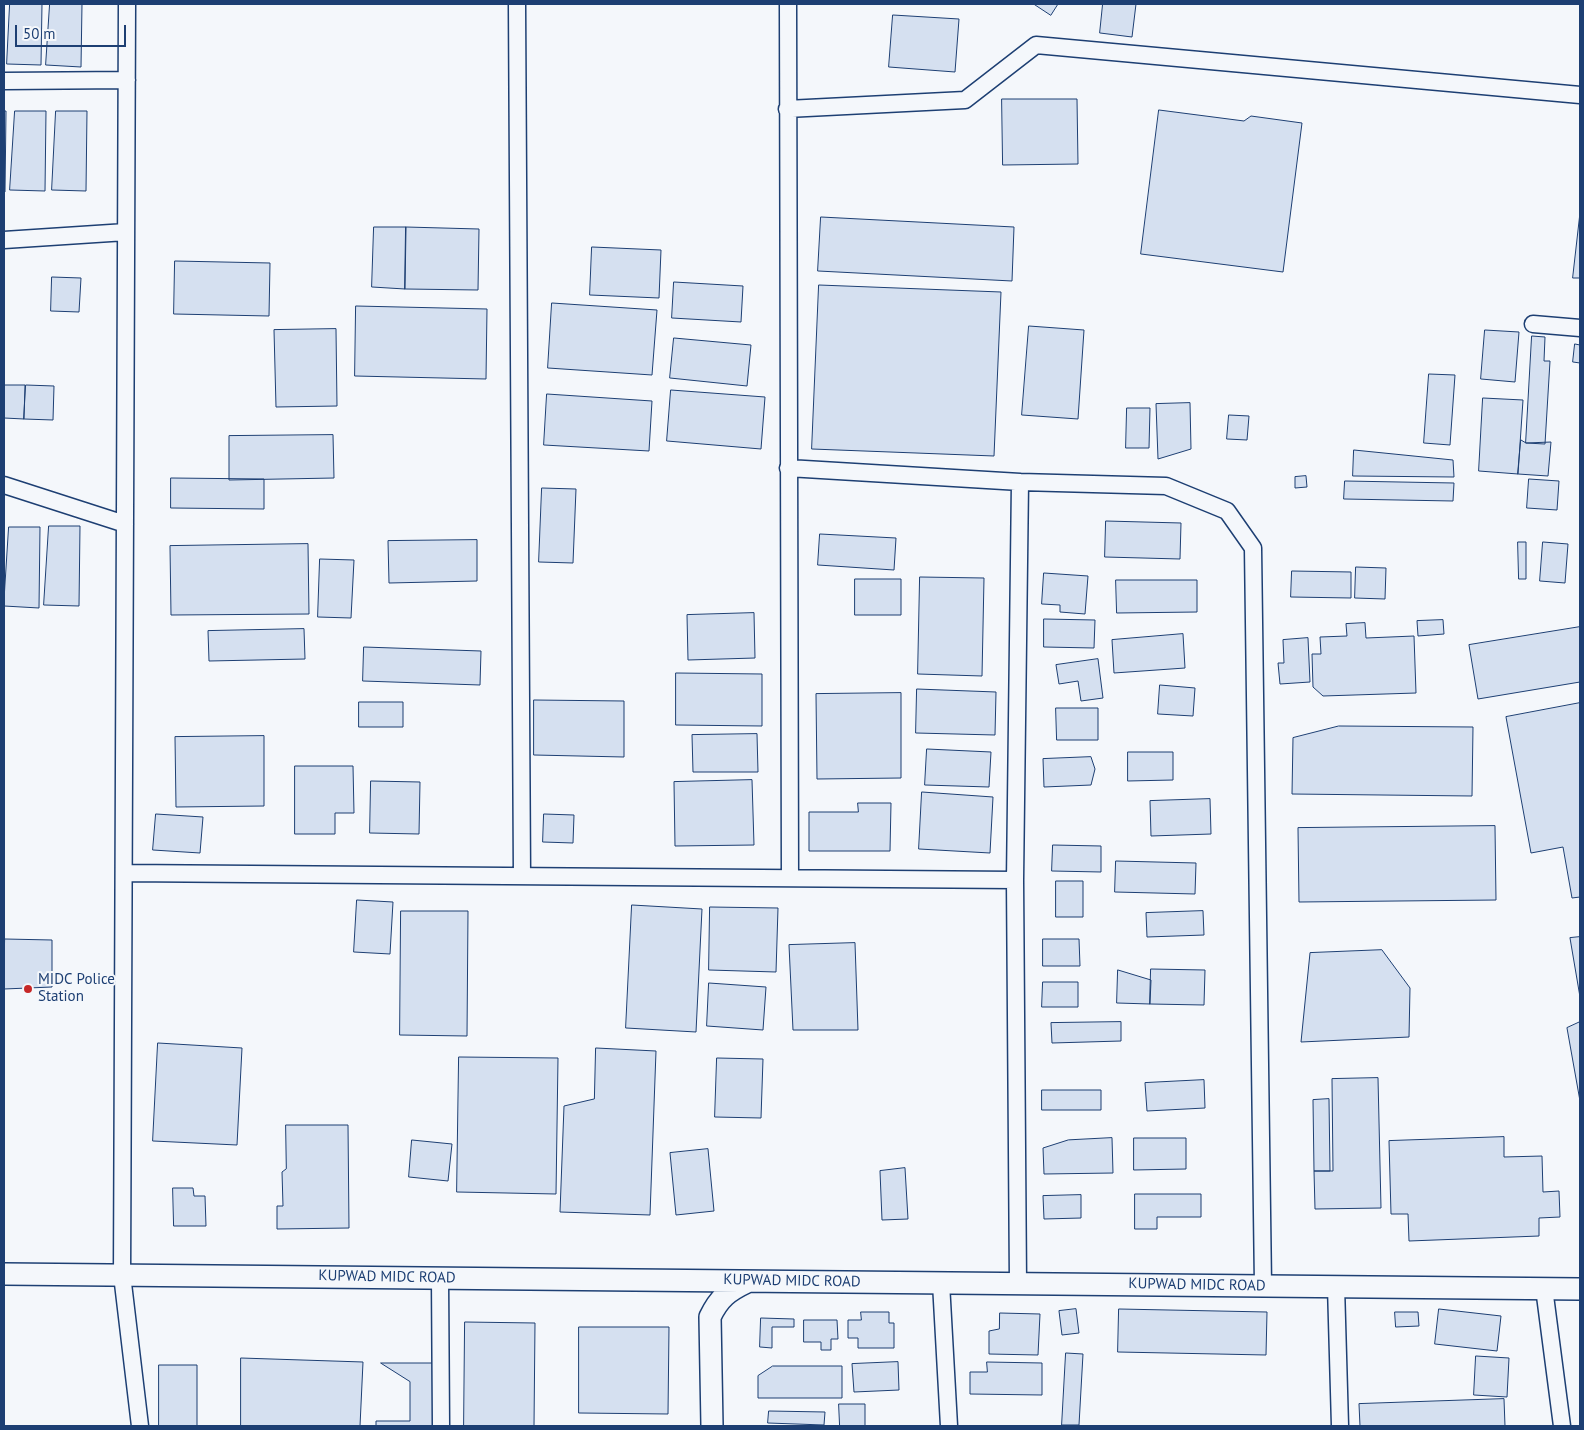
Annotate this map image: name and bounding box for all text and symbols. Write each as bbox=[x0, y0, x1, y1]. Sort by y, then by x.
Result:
scale bar bbox=[18, 15, 129, 47]
text: 50 m bbox=[23, 24, 56, 43]
place label: MIDC Police Station bbox=[38, 971, 115, 1006]
marker: MIDC Police Station bbox=[22, 983, 34, 995]
street label: KUPWAD MIDC ROAD bbox=[318, 1267, 456, 1287]
street label: KUPWAD MIDC ROAD bbox=[723, 1271, 861, 1291]
street label: KUPWAD MIDC ROAD bbox=[1128, 1275, 1266, 1295]

